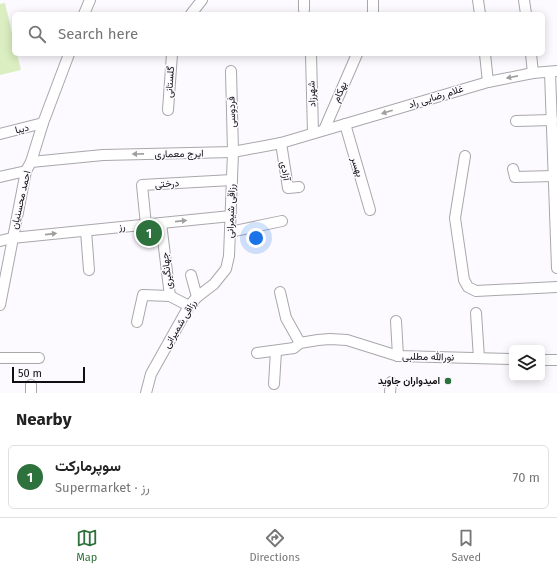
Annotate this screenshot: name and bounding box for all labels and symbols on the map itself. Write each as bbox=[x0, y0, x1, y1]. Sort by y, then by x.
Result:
street label: گلستانی bbox=[163, 65, 177, 98]
one-way arrow bbox=[506, 74, 518, 80]
street label: شهرزاد bbox=[306, 80, 318, 107]
street label: بهکام bbox=[330, 80, 350, 104]
street label: غلام رضایی راد bbox=[407, 83, 465, 111]
street label: فردوسی bbox=[225, 96, 239, 128]
one-way arrow bbox=[380, 109, 392, 115]
street label: دیبا bbox=[14, 121, 30, 137]
street label: ایرج معماری bbox=[154, 148, 204, 160]
one-way arrow bbox=[132, 151, 144, 158]
street label: بهسر bbox=[348, 155, 366, 178]
street label: آزادی bbox=[278, 161, 293, 182]
street label: احمد محسنیان bbox=[8, 170, 34, 230]
street label: درختی bbox=[155, 177, 180, 191]
street label: رزاقی شیمرانی bbox=[224, 184, 238, 238]
pin: 1 bbox=[136, 218, 162, 248]
one-way arrow bbox=[175, 218, 187, 224]
street label: رز bbox=[117, 221, 126, 233]
your location bbox=[246, 228, 266, 248]
one-way arrow bbox=[45, 231, 57, 238]
street label: جهانگیری bbox=[159, 252, 175, 290]
street label: رزاقی شمیرانی bbox=[161, 298, 199, 350]
street label: نورالله مطلبی bbox=[402, 351, 454, 363]
scale bar bbox=[12, 365, 85, 384]
place label: امیدواران جاوید bbox=[378, 375, 440, 387]
marker: امیدواران جاوید bbox=[443, 376, 453, 386]

